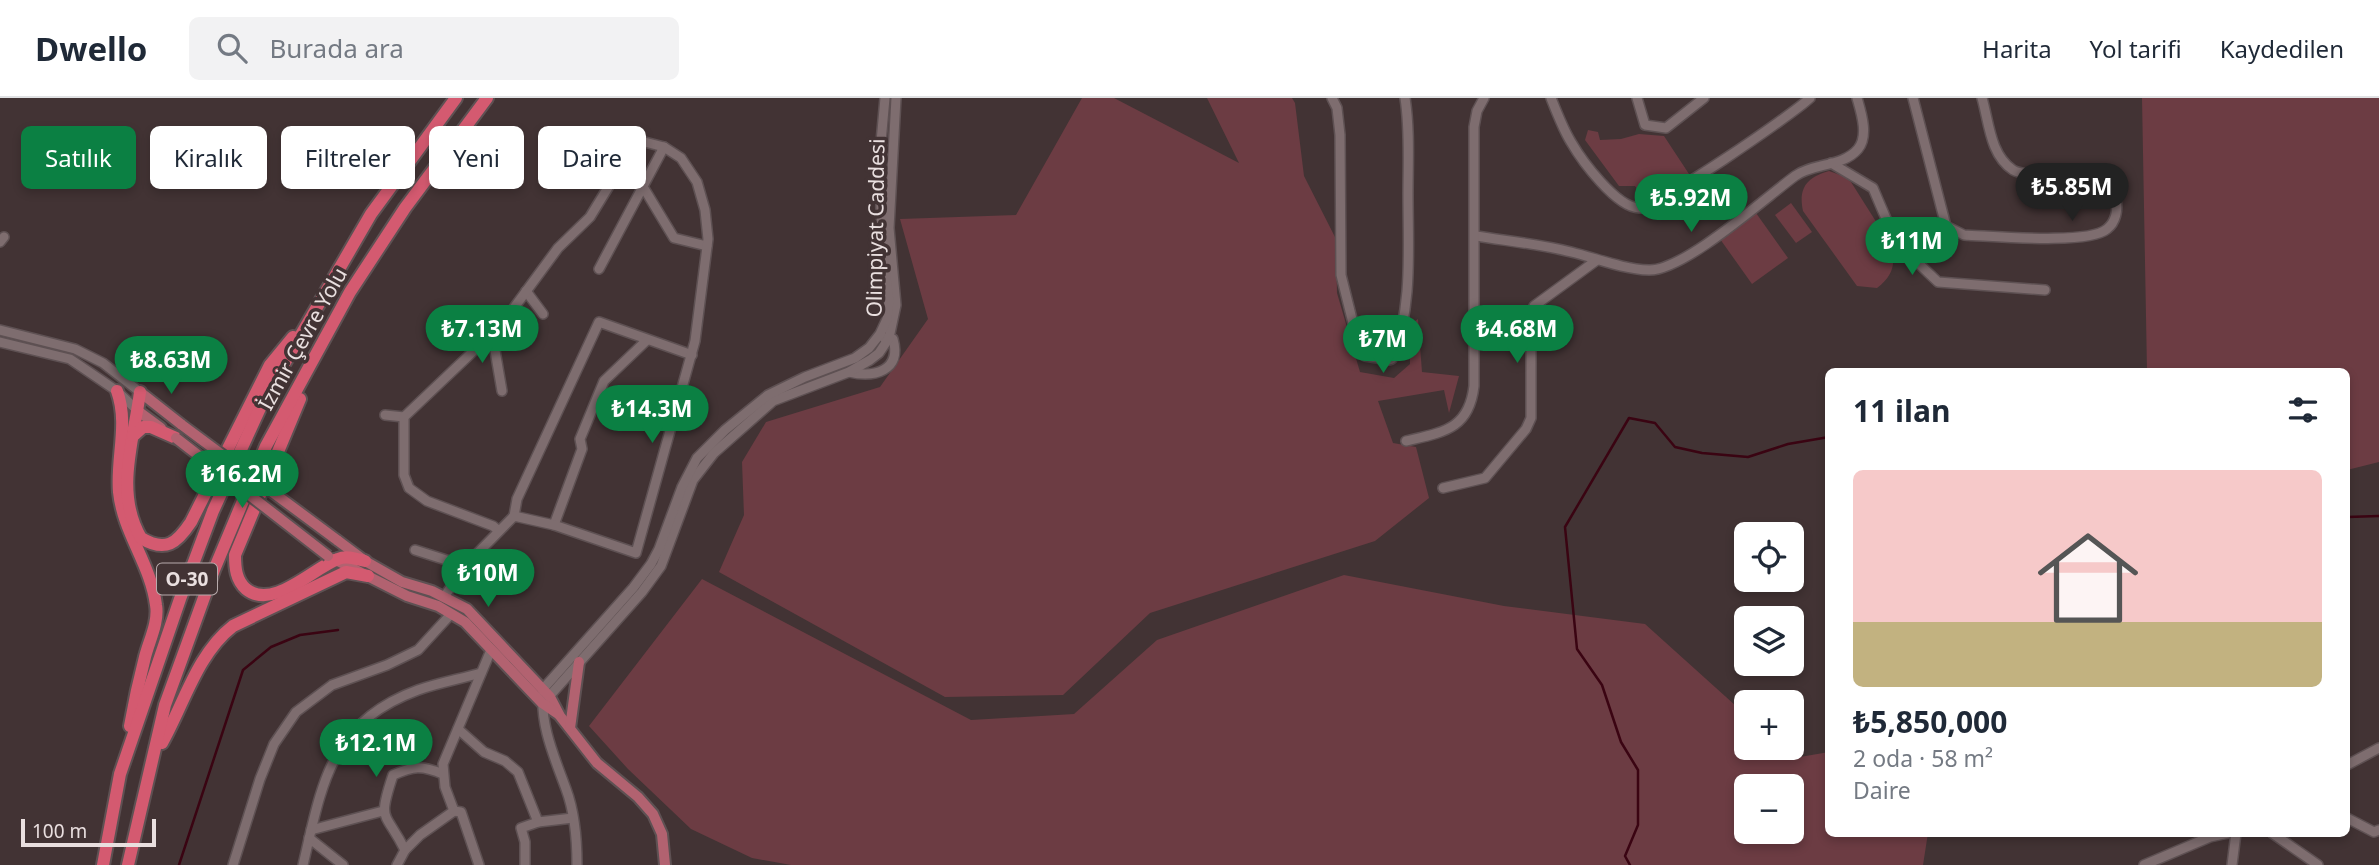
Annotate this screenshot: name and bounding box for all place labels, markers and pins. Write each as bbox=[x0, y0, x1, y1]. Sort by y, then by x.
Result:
pin: ₺5.85M bbox=[2015, 164, 2129, 223]
pin: ₺5.92M bbox=[1634, 174, 1748, 234]
pin: ₺11M bbox=[1871, 218, 1953, 277]
pin: ₺7.13M bbox=[425, 306, 539, 365]
pin: ₺4.68M bbox=[1460, 306, 1574, 365]
pin: ₺7M bbox=[1349, 316, 1417, 375]
pin: ₺8.63M bbox=[114, 336, 228, 396]
pin: ₺14.3M bbox=[595, 386, 709, 445]
pin: ₺16.2M bbox=[185, 450, 299, 510]
pin: ₺10M bbox=[447, 550, 529, 609]
pin: ₺12.1M bbox=[319, 720, 433, 779]

